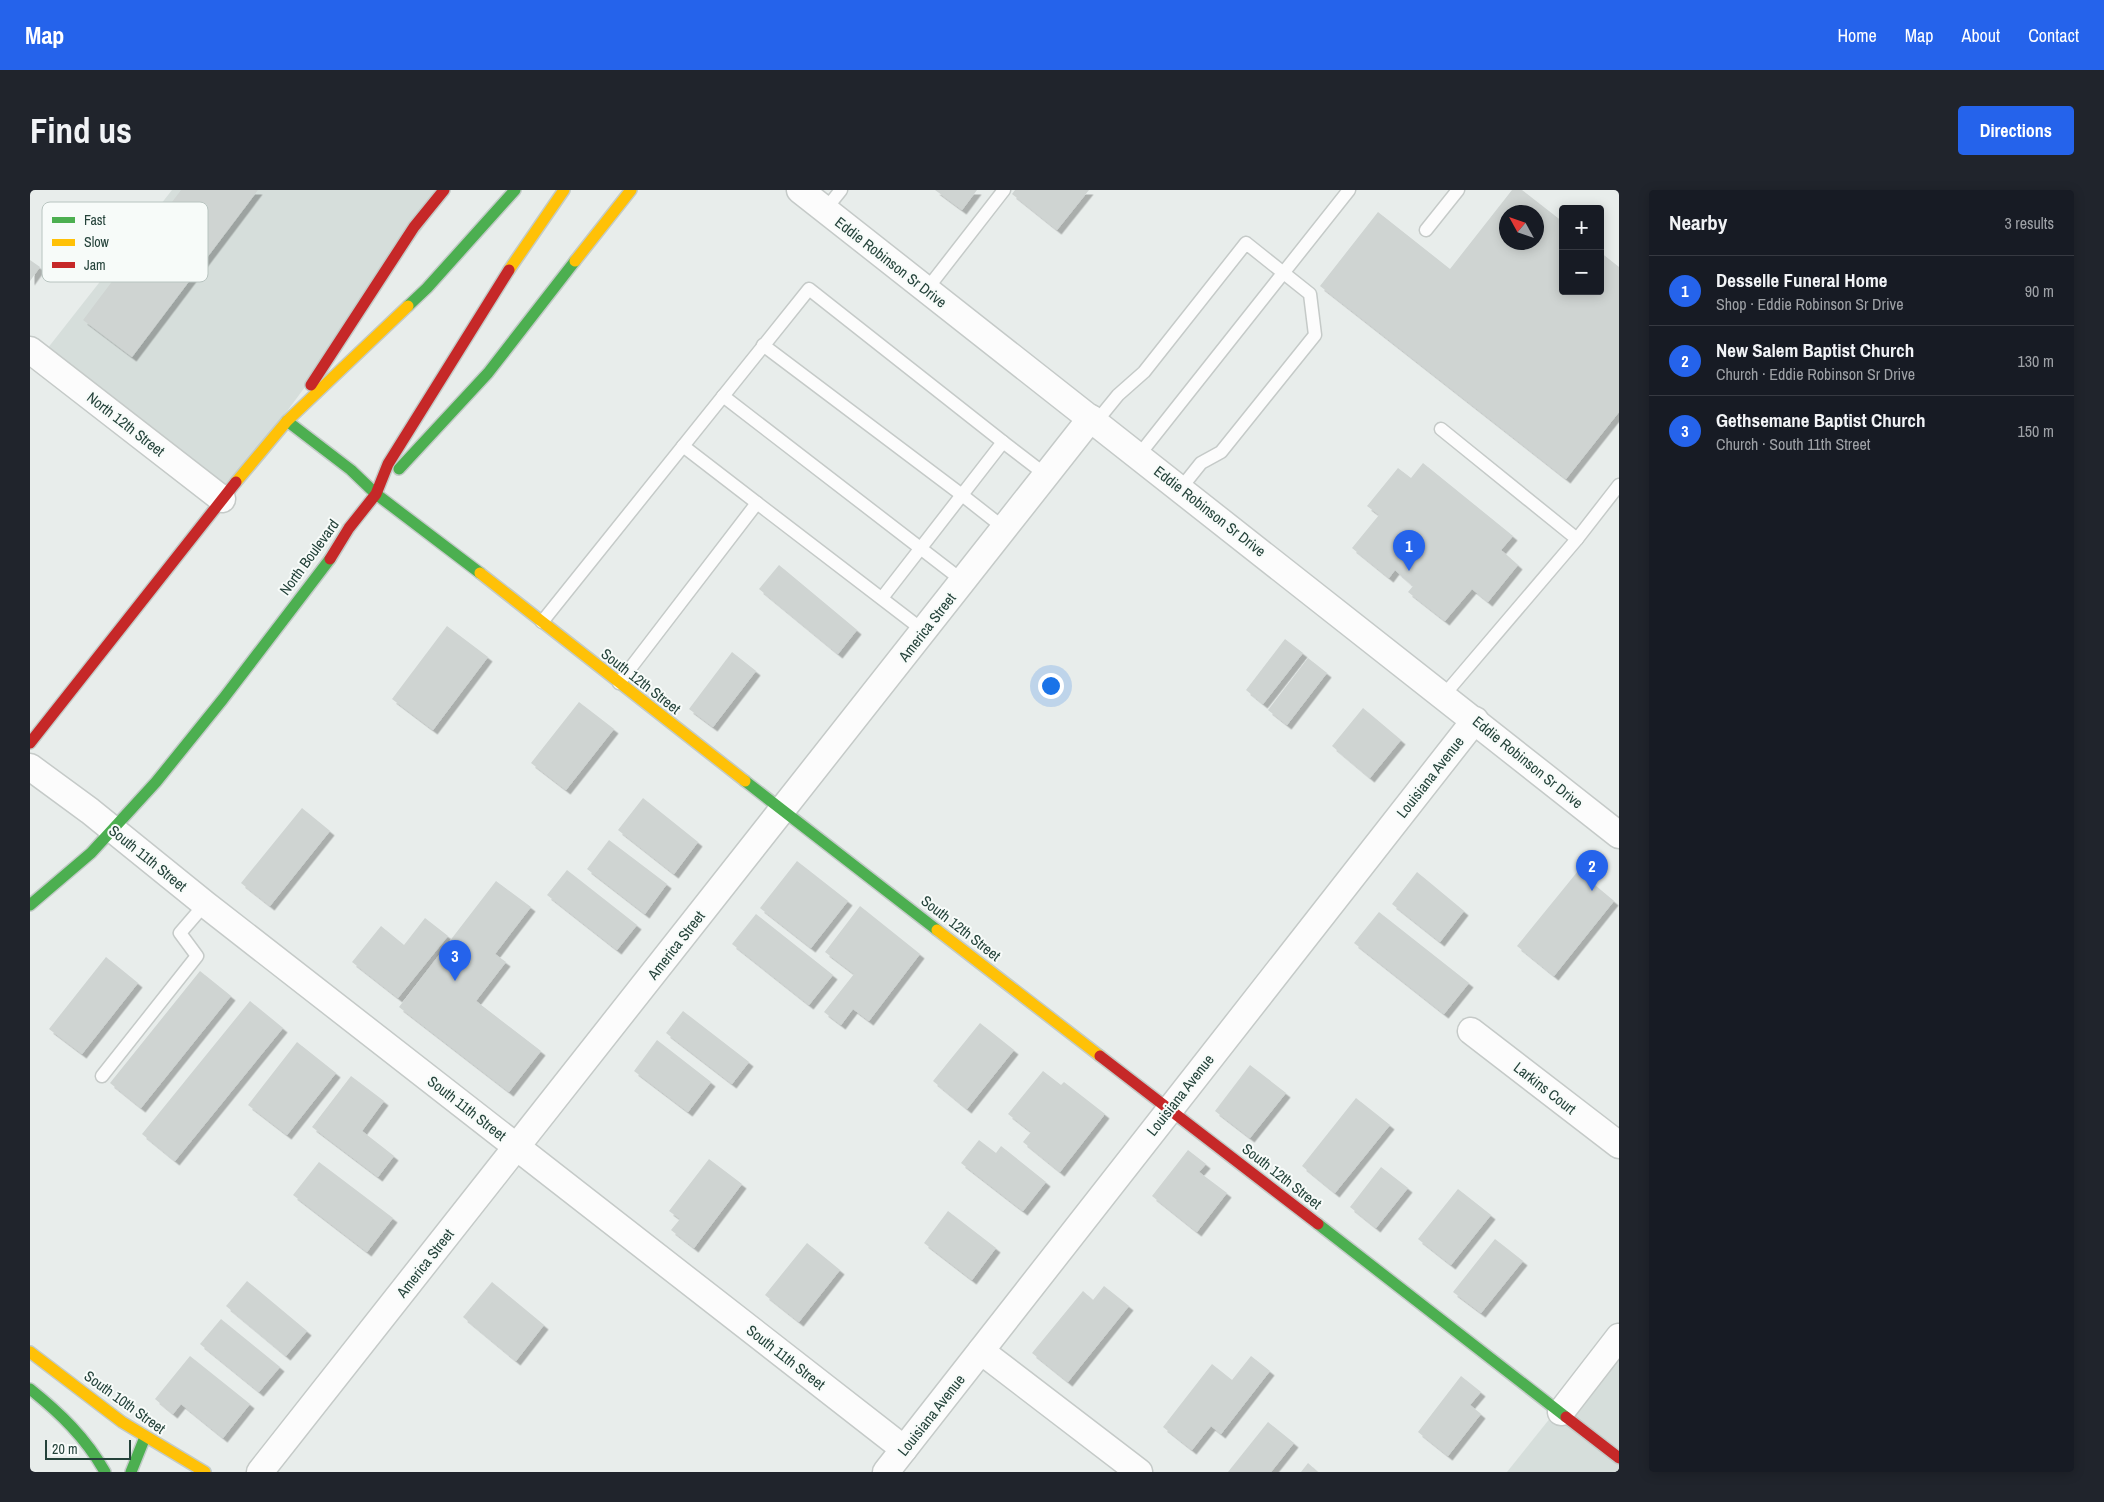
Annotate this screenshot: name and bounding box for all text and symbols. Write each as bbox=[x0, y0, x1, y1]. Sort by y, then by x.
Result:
text: Map bbox=[25, 19, 64, 51]
text: Home bbox=[1837, 23, 1877, 48]
text: Map bbox=[1905, 23, 1934, 48]
text: About bbox=[1962, 23, 2000, 48]
text: Contact bbox=[2028, 23, 2079, 48]
button: Directions bbox=[1958, 106, 2074, 155]
text: Find us bbox=[30, 107, 132, 154]
legend bbox=[42, 202, 208, 282]
north arrow bbox=[1499, 205, 1544, 250]
map controls bbox=[1559, 205, 1604, 295]
button: + bbox=[1559, 205, 1604, 250]
text: Nearby bbox=[1669, 208, 1727, 237]
text: Fast bbox=[84, 211, 106, 229]
street label: Eddie Robinson Sr Drive bbox=[831, 212, 951, 312]
text: 3 results bbox=[2004, 212, 2054, 234]
text: Slow bbox=[84, 233, 110, 251]
button: − bbox=[1559, 250, 1604, 295]
text: Jam bbox=[84, 256, 106, 274]
text: Desselle Funeral Home bbox=[1716, 267, 1887, 293]
text: 1 bbox=[1681, 280, 1689, 302]
text: 90 m bbox=[2025, 280, 2054, 302]
text: Shop · Eddie Robinson Sr Drive bbox=[1716, 293, 1903, 315]
text: New Salem Baptist Church bbox=[1716, 337, 1914, 363]
text: 2 bbox=[1681, 350, 1689, 372]
text: 130 m bbox=[2018, 350, 2054, 372]
text: Church · Eddie Robinson Sr Drive bbox=[1716, 363, 1915, 385]
street label: North 12th Street bbox=[83, 387, 170, 461]
text: Gethsemane Baptist Church bbox=[1716, 407, 1926, 433]
text: 3 bbox=[1681, 420, 1689, 442]
text: 150 m bbox=[2018, 420, 2054, 442]
text: Church · South 11th Street bbox=[1716, 433, 1870, 455]
street label: Eddie Robinson Sr Drive bbox=[1150, 461, 1270, 561]
street label: North Boulevard bbox=[274, 515, 344, 599]
pin: 1 bbox=[1393, 530, 1425, 571]
street label: America Street bbox=[893, 588, 961, 667]
street label: South 12th Street bbox=[597, 643, 686, 719]
your location bbox=[1038, 673, 1064, 699]
street label: Eddie Robinson Sr Drive bbox=[1468, 711, 1588, 813]
street label: Louisiana Avenue bbox=[1391, 732, 1469, 822]
street label: South 11th Street bbox=[105, 820, 192, 896]
pin: 2 bbox=[1576, 850, 1608, 891]
street label: South 12th Street bbox=[917, 890, 1006, 966]
street label: America Street bbox=[642, 906, 710, 985]
pin: 3 bbox=[439, 940, 471, 981]
street label: Louisiana Avenue bbox=[1141, 1050, 1219, 1140]
street label: Larkins Court bbox=[1509, 1057, 1581, 1119]
street label: South 11th Street bbox=[423, 1071, 511, 1146]
street label: South 12th Street bbox=[1238, 1138, 1327, 1214]
street label: America Street bbox=[391, 1224, 459, 1303]
street label: South 11th Street bbox=[742, 1320, 830, 1395]
street label: South 10th Street bbox=[80, 1365, 170, 1439]
street label: Louisiana Avenue bbox=[892, 1370, 970, 1460]
scale bar bbox=[45, 1437, 131, 1460]
text: 20 m bbox=[52, 1440, 78, 1458]

